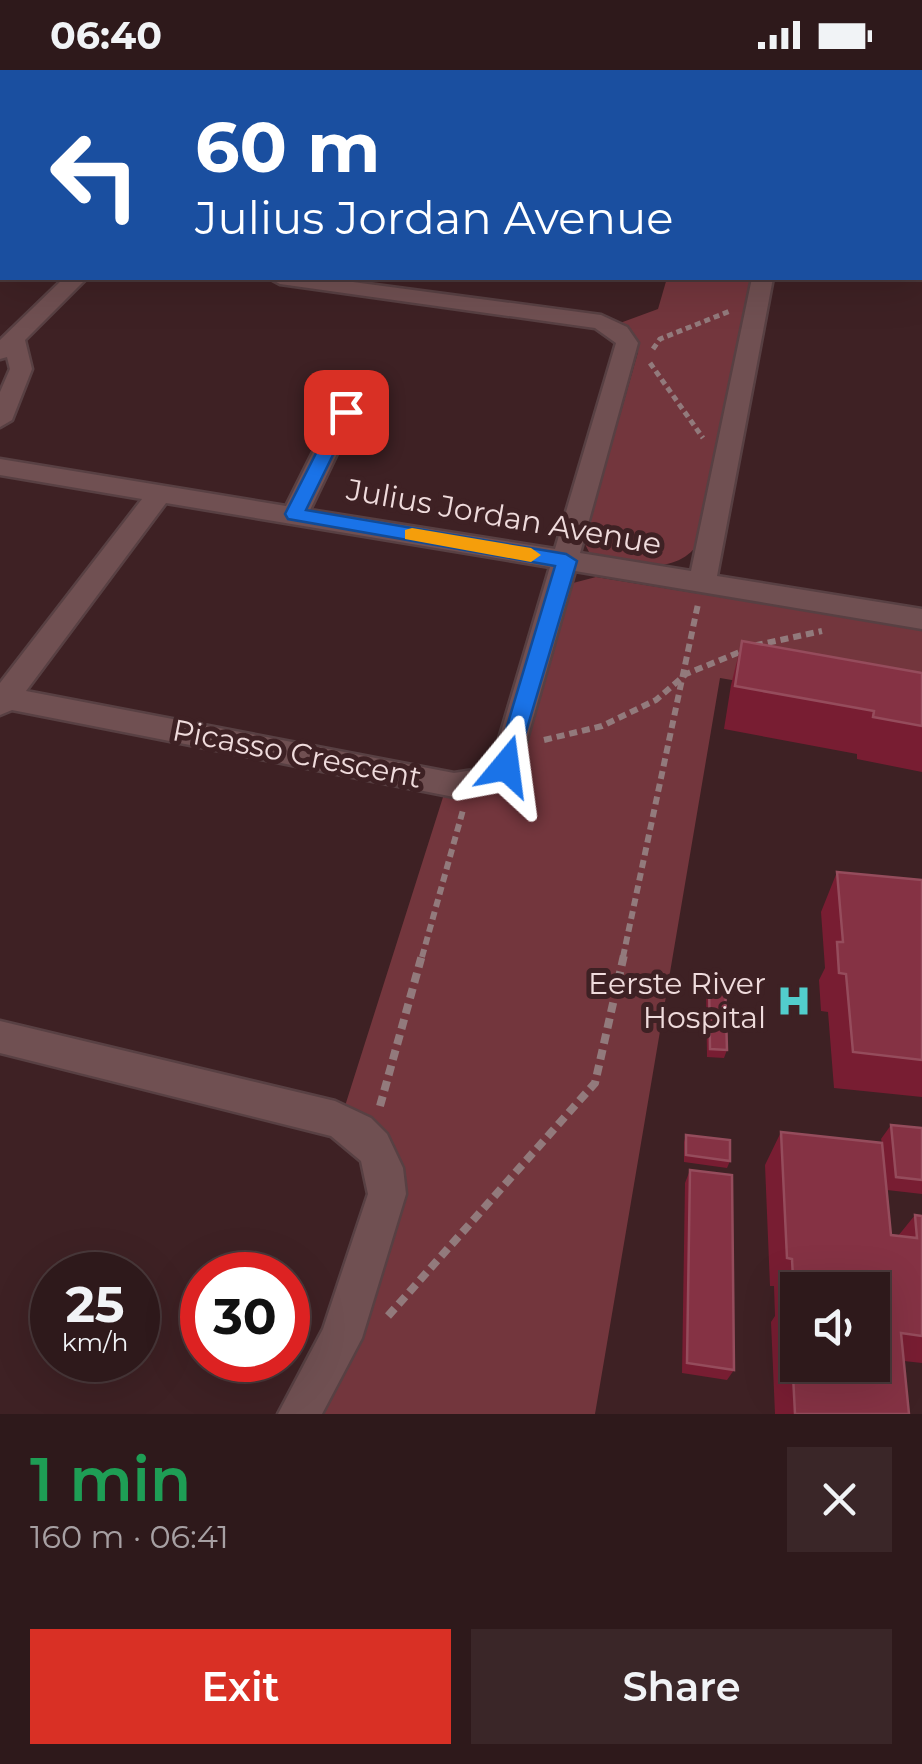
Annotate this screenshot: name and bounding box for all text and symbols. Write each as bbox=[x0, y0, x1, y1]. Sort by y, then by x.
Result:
text: 06:40 bbox=[50, 12, 162, 59]
text: 60 m bbox=[195, 104, 380, 190]
icon: left bbox=[30, 110, 160, 240]
text: Julius Jordan Avenue bbox=[195, 190, 673, 245]
pin bbox=[304, 370, 389, 455]
icon: arrive bbox=[319, 385, 374, 440]
street label: Julius Jordan Avenue bbox=[343, 470, 664, 562]
street label: Picasso Crescent bbox=[169, 711, 425, 796]
position arrow bbox=[454, 714, 558, 818]
place label: Eerste River Hospital bbox=[588, 965, 766, 1036]
hospital icon: Eerste River Hospital bbox=[775, 982, 813, 1020]
speed limit sign: 30 bbox=[180, 1252, 310, 1382]
map controls bbox=[780, 1272, 890, 1382]
button: sound bbox=[780, 1272, 890, 1382]
text: 25 bbox=[65, 1274, 125, 1335]
text: km/h bbox=[62, 1327, 128, 1357]
text: 1 min bbox=[30, 1443, 191, 1516]
button: close bbox=[787, 1447, 892, 1552]
text: 160 m · 06:41 bbox=[30, 1517, 229, 1556]
button: Exit bbox=[30, 1629, 451, 1744]
button: Share bbox=[471, 1629, 892, 1744]

